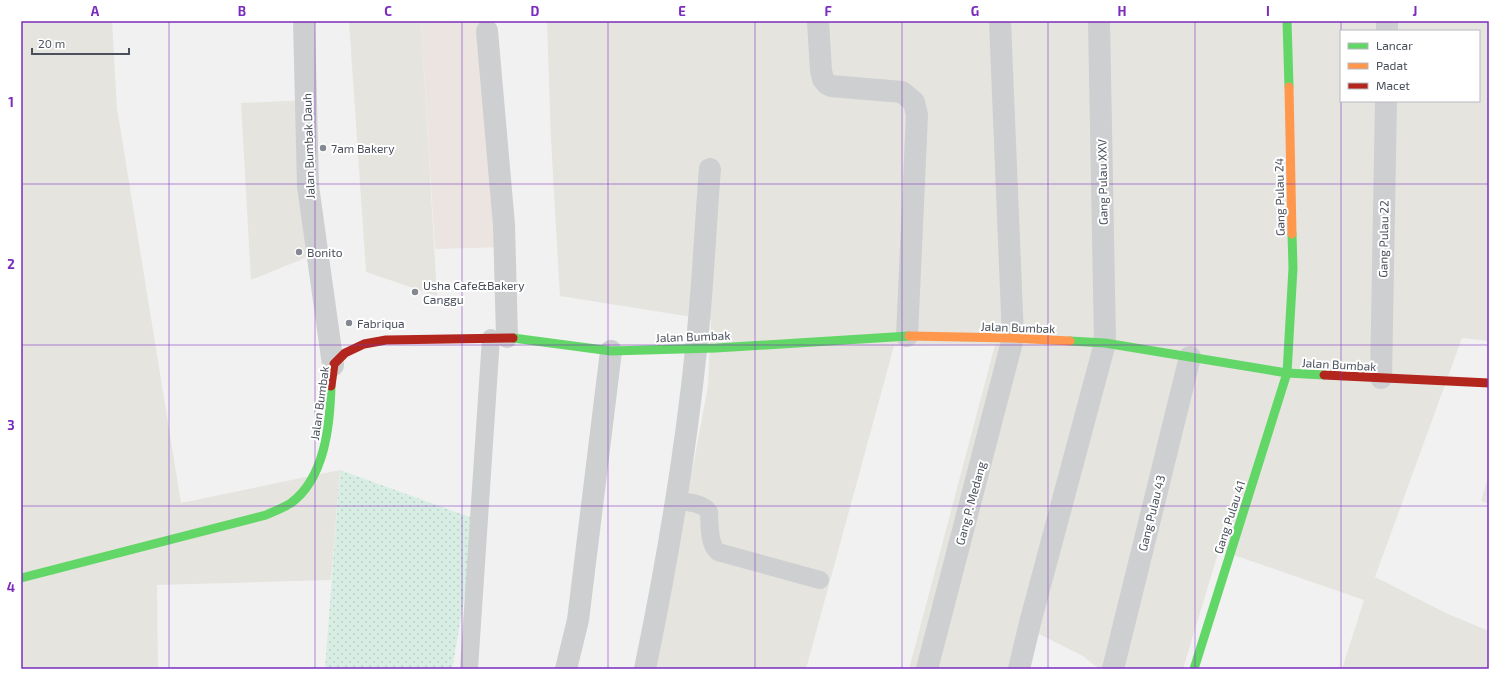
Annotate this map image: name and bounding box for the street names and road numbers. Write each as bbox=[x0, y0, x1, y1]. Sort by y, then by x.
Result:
street label: Jalan Bumbak Dauh bbox=[299, 93, 317, 199]
street label: Gang Pulau XXV bbox=[1094, 138, 1110, 225]
street label: Gang Pulau 24 bbox=[1271, 158, 1287, 236]
street label: Gang Pulau 22 bbox=[1375, 200, 1391, 278]
street label: Jalan Bumbak bbox=[980, 319, 1056, 335]
street label: Jalan Bumbak bbox=[655, 328, 731, 344]
street label: Jalan Bumbak bbox=[1301, 355, 1377, 373]
street label: Jalan Bumbak bbox=[307, 365, 331, 441]
street label: Gang P. Medang bbox=[952, 459, 988, 546]
street label: Gang Pulau 43 bbox=[1135, 473, 1167, 553]
street label: Gang Pulau 41 bbox=[1211, 479, 1247, 555]

